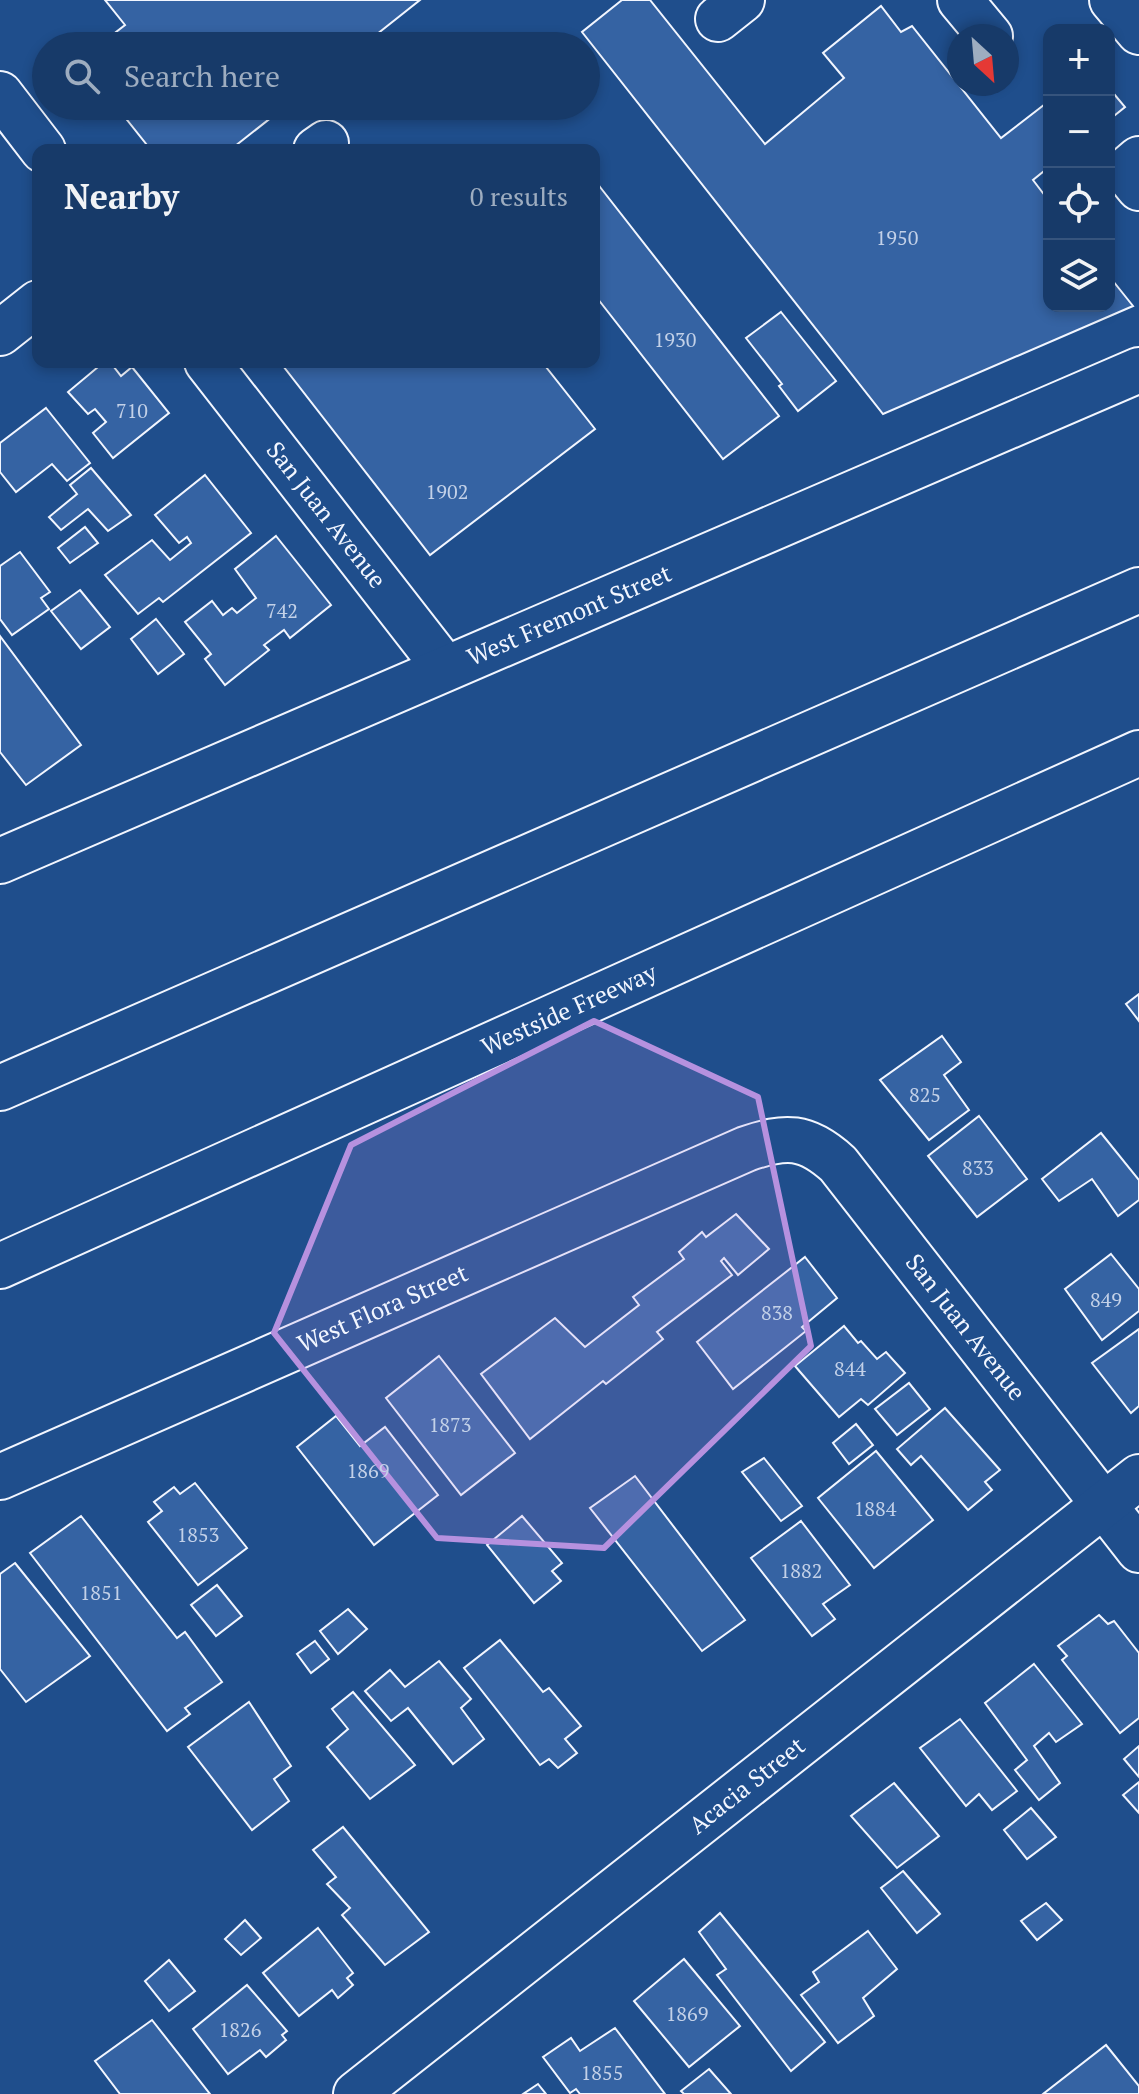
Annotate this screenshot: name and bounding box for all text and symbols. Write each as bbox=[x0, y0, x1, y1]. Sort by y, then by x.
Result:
north arrow bbox=[947, 24, 1019, 96]
map controls bbox=[1043, 24, 1115, 312]
button: + bbox=[1043, 24, 1115, 96]
search box bbox=[32, 32, 600, 120]
icon: search bbox=[60, 54, 104, 98]
text: Search here bbox=[124, 56, 280, 96]
button: − bbox=[1043, 96, 1115, 168]
button: locate bbox=[1043, 168, 1115, 240]
text: Nearby bbox=[64, 174, 179, 219]
text: 0 results bbox=[470, 179, 568, 213]
house number: 1950 bbox=[876, 224, 918, 251]
button: layers bbox=[1043, 240, 1115, 312]
house number: 1930 bbox=[654, 326, 696, 353]
house number: 710 bbox=[116, 397, 148, 424]
street label: San Juan Avenue bbox=[260, 435, 394, 594]
house number: 1902 bbox=[426, 478, 468, 505]
street label: West Fremont Street bbox=[462, 556, 676, 673]
house number: 742 bbox=[266, 597, 298, 624]
street label: Westside Freeway bbox=[476, 955, 662, 1062]
house number: 825 bbox=[909, 1081, 941, 1108]
house number: 833 bbox=[962, 1154, 994, 1181]
street label: San Juan Avenue bbox=[899, 1247, 1033, 1407]
street label: West Flora Street bbox=[292, 1256, 472, 1359]
house number: 849 bbox=[1090, 1286, 1122, 1313]
house number: 838 bbox=[761, 1299, 793, 1326]
house number: 844 bbox=[834, 1355, 866, 1382]
house number: 1873 bbox=[429, 1411, 471, 1438]
house number: 1869 bbox=[347, 1457, 389, 1484]
house number: 1884 bbox=[854, 1495, 897, 1522]
house number: 1853 bbox=[177, 1521, 219, 1548]
house number: 1882 bbox=[780, 1557, 822, 1584]
house number: 1851 bbox=[80, 1579, 122, 1606]
street label: Acacia Street bbox=[682, 1729, 811, 1841]
house number: 1869 bbox=[666, 2000, 708, 2027]
house number: 1826 bbox=[219, 2016, 262, 2043]
house number: 1855 bbox=[581, 2059, 623, 2086]

